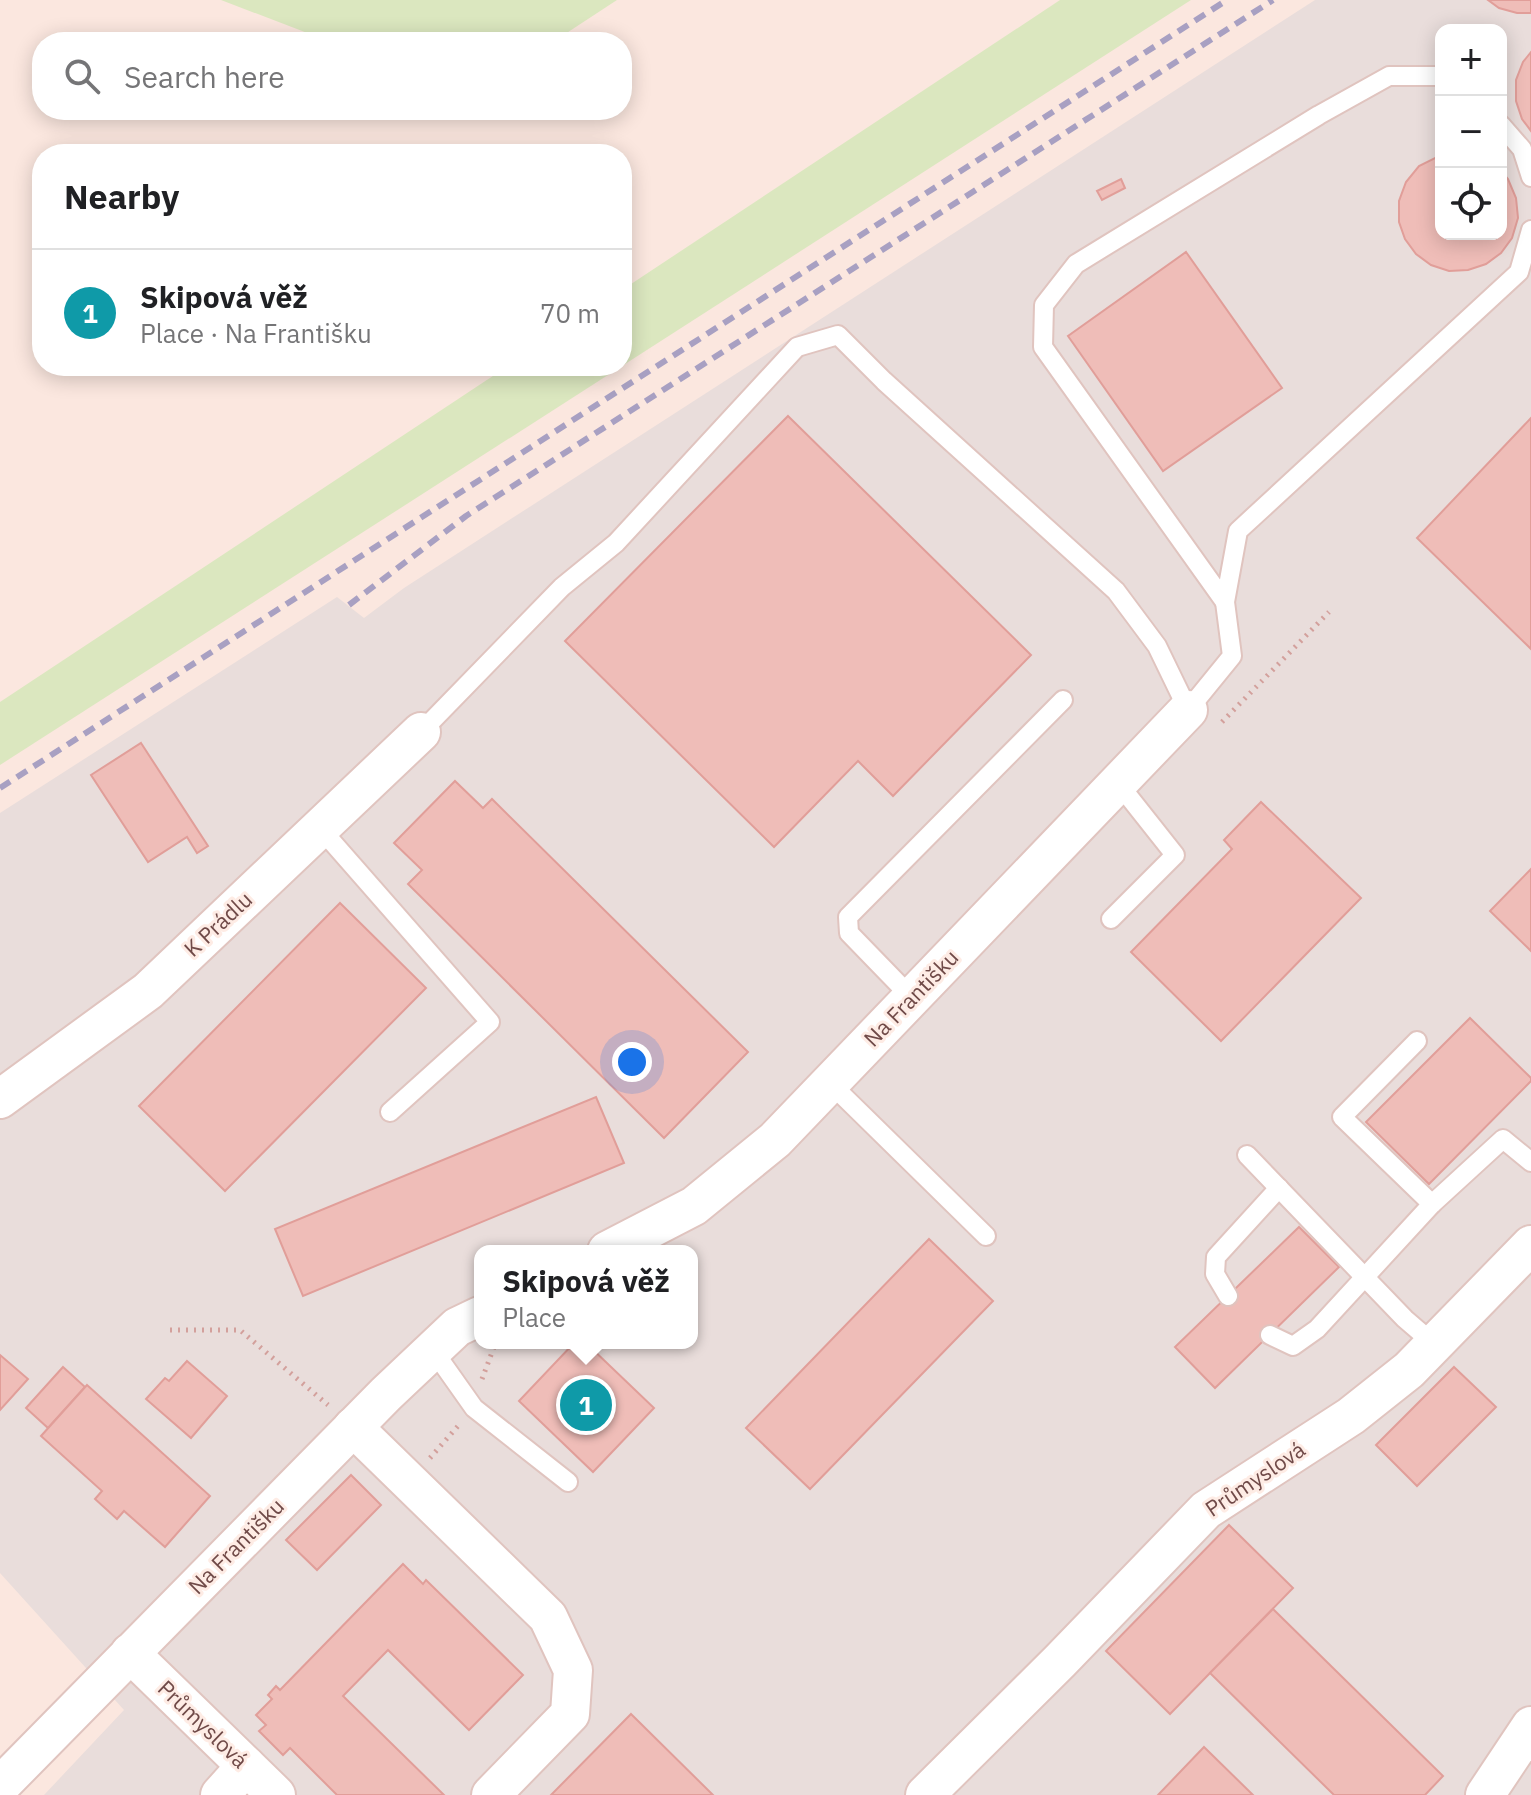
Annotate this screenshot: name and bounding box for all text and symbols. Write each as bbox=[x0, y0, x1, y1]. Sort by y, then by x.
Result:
map controls bbox=[1435, 24, 1507, 240]
button: + bbox=[1435, 24, 1507, 96]
search box bbox=[32, 32, 632, 120]
icon: search bbox=[60, 54, 104, 98]
text: Search here bbox=[124, 57, 285, 96]
button: − bbox=[1435, 96, 1507, 168]
button: locate bbox=[1435, 168, 1507, 240]
text: Nearby bbox=[64, 174, 179, 218]
text: Skipová věž bbox=[140, 277, 308, 316]
text: 1 bbox=[82, 296, 98, 330]
text: 70 m bbox=[540, 296, 600, 330]
text: Place · Na Františku bbox=[140, 316, 372, 350]
street label: K Prádlu bbox=[177, 885, 258, 963]
street label: Na Františku bbox=[857, 943, 964, 1052]
your location bbox=[612, 1042, 652, 1082]
popup bbox=[474, 1245, 698, 1349]
text: Skipová věž bbox=[502, 1261, 670, 1300]
text: Place bbox=[502, 1300, 566, 1334]
pin: 1 bbox=[560, 1375, 612, 1435]
street label: Průmyslová bbox=[1199, 1434, 1311, 1523]
street label: Na Františku bbox=[181, 1491, 290, 1600]
street label: Průmyslová bbox=[152, 1673, 255, 1774]

